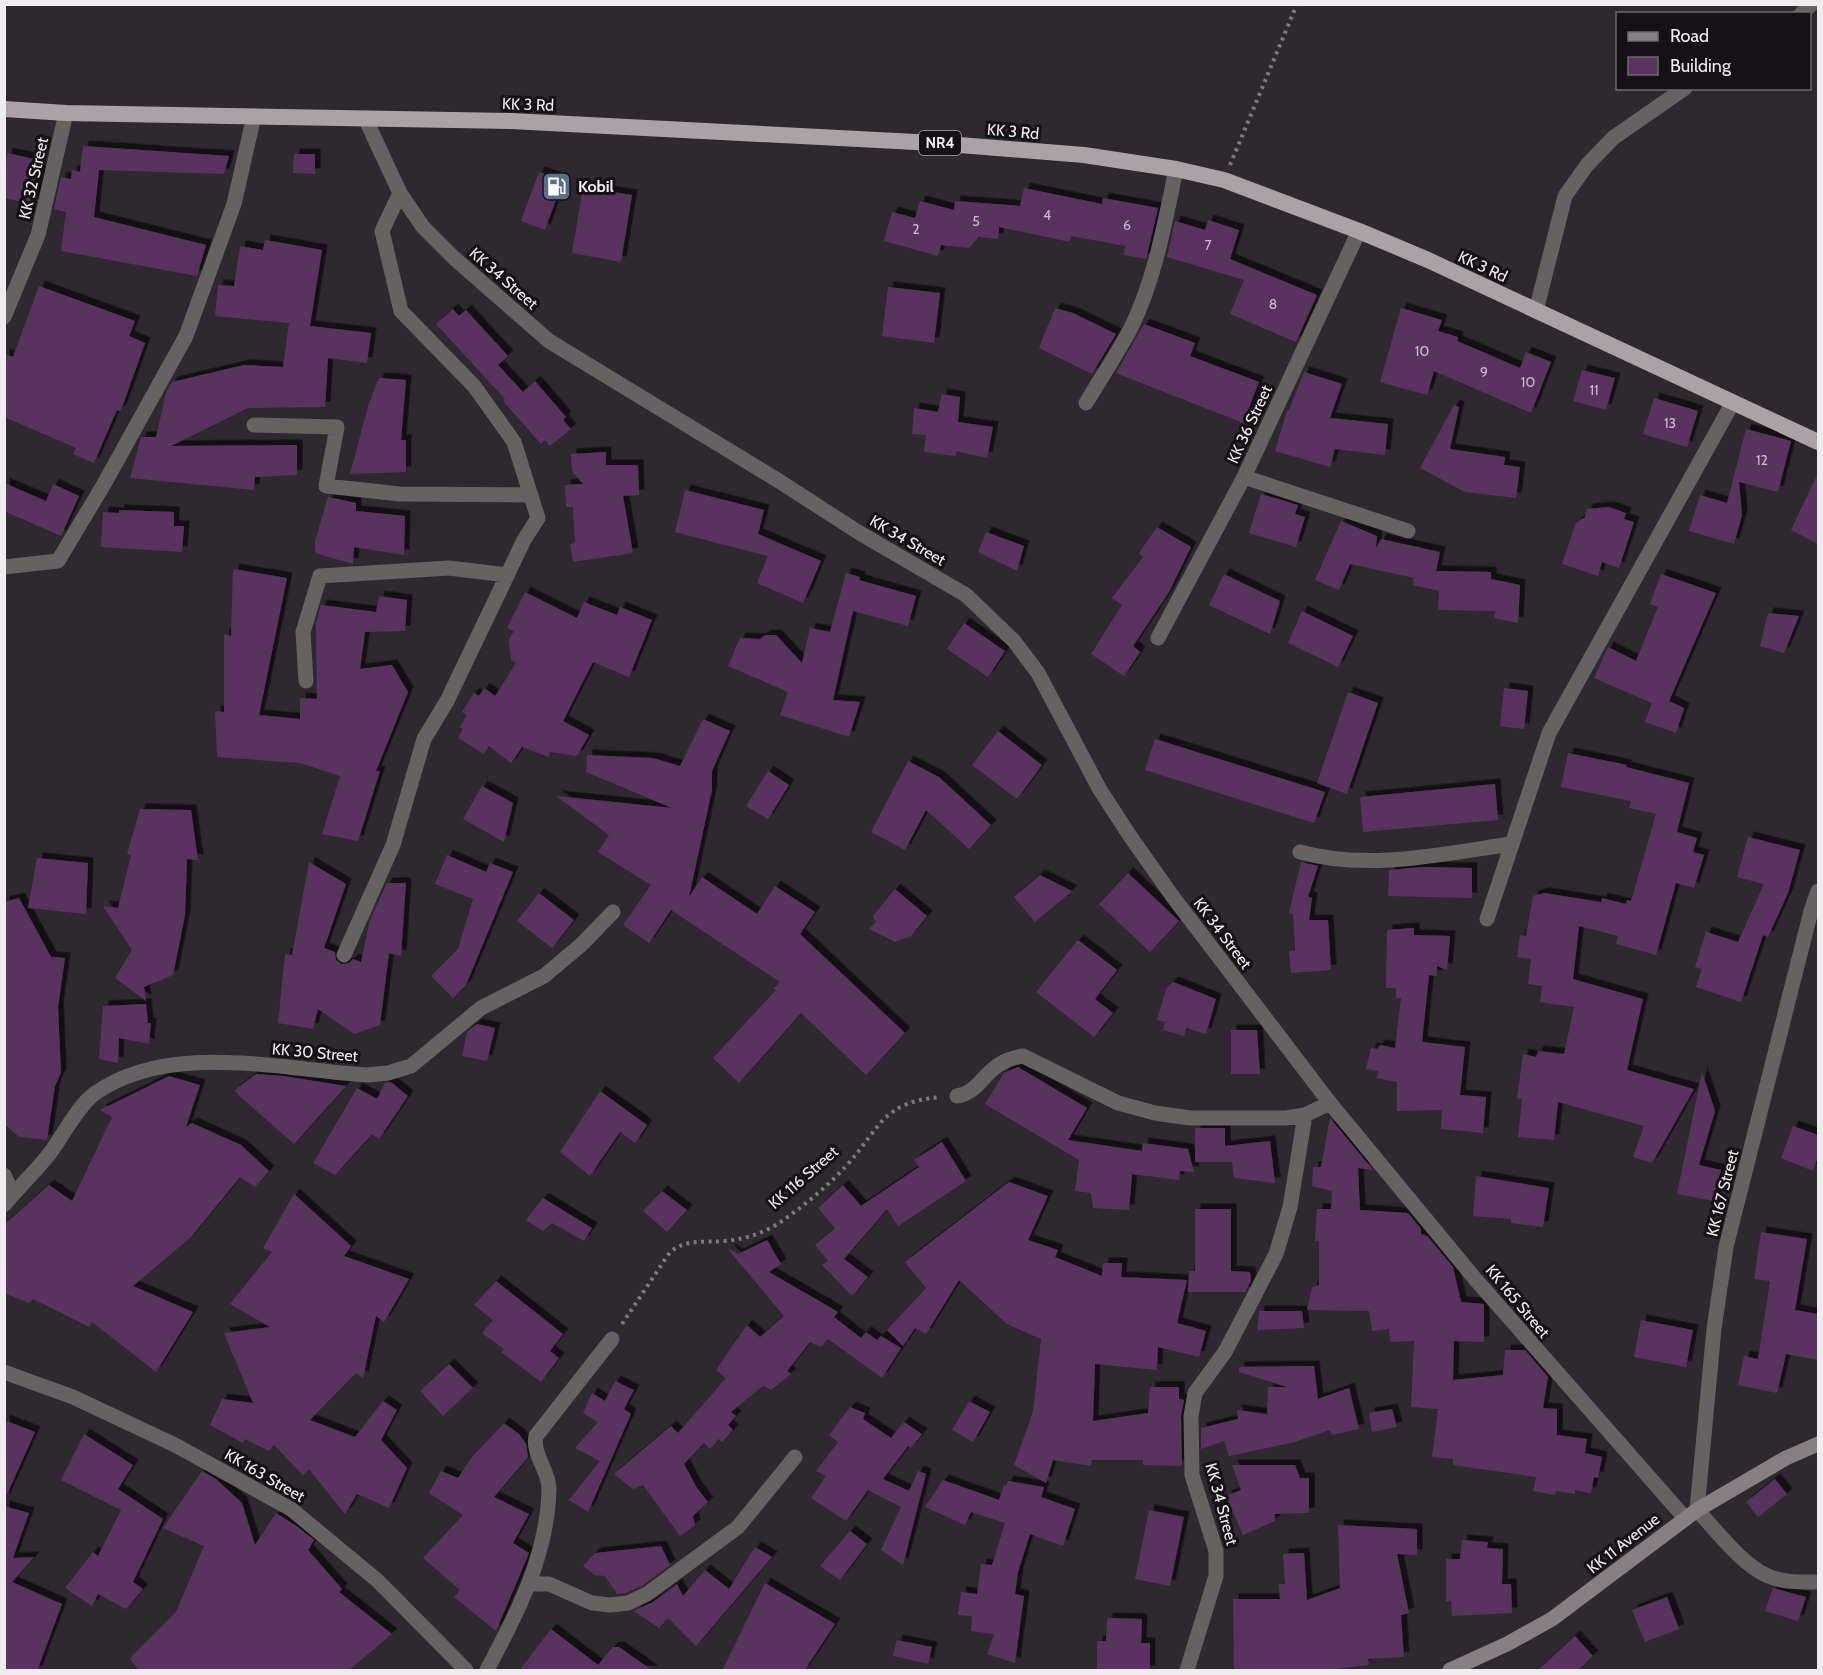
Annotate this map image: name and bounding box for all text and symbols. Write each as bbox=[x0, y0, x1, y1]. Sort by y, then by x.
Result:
legend bbox=[1616, 12, 1811, 90]
text: Road bbox=[1670, 25, 1709, 47]
text: Building bbox=[1670, 55, 1732, 77]
street label: KK 3 Rd bbox=[502, 94, 554, 115]
street label: KK 3 Rd bbox=[986, 120, 1040, 143]
road number: NR4 bbox=[919, 131, 961, 155]
street label: KK 32 Street bbox=[15, 135, 52, 221]
fuel station icon: Kobil bbox=[541, 170, 573, 202]
place label: Kobil bbox=[578, 177, 614, 196]
house number: 4 bbox=[1043, 206, 1051, 224]
house number: 5 bbox=[972, 212, 980, 230]
house number: 6 bbox=[1123, 216, 1131, 234]
house number: 2 bbox=[912, 220, 920, 238]
house number: 7 bbox=[1204, 236, 1212, 254]
street label: KK 34 Street bbox=[466, 244, 542, 314]
street label: KK 3 Rd bbox=[1455, 247, 1510, 286]
house number: 8 bbox=[1269, 295, 1277, 313]
house number: 10 bbox=[1415, 342, 1429, 360]
house number: 9 bbox=[1480, 363, 1488, 381]
house number: 10 bbox=[1521, 373, 1535, 391]
house number: 11 bbox=[1589, 381, 1599, 399]
street label: KK 36 Street bbox=[1223, 382, 1276, 466]
house number: 13 bbox=[1664, 414, 1676, 432]
house number: 12 bbox=[1756, 451, 1768, 469]
street label: KK 34 Street bbox=[866, 511, 950, 570]
street label: KK 34 Street bbox=[1190, 894, 1256, 973]
street label: KK 30 Street bbox=[271, 1039, 359, 1066]
street label: KK 116 Street bbox=[765, 1142, 842, 1213]
street label: KK 167 Street bbox=[1703, 1147, 1743, 1238]
street label: KK 165 Street bbox=[1482, 1261, 1554, 1342]
street label: KK 163 Street bbox=[221, 1445, 309, 1506]
street label: KK 34 Street bbox=[1201, 1461, 1242, 1548]
street label: KK 11 Avenue bbox=[1583, 1509, 1663, 1578]

